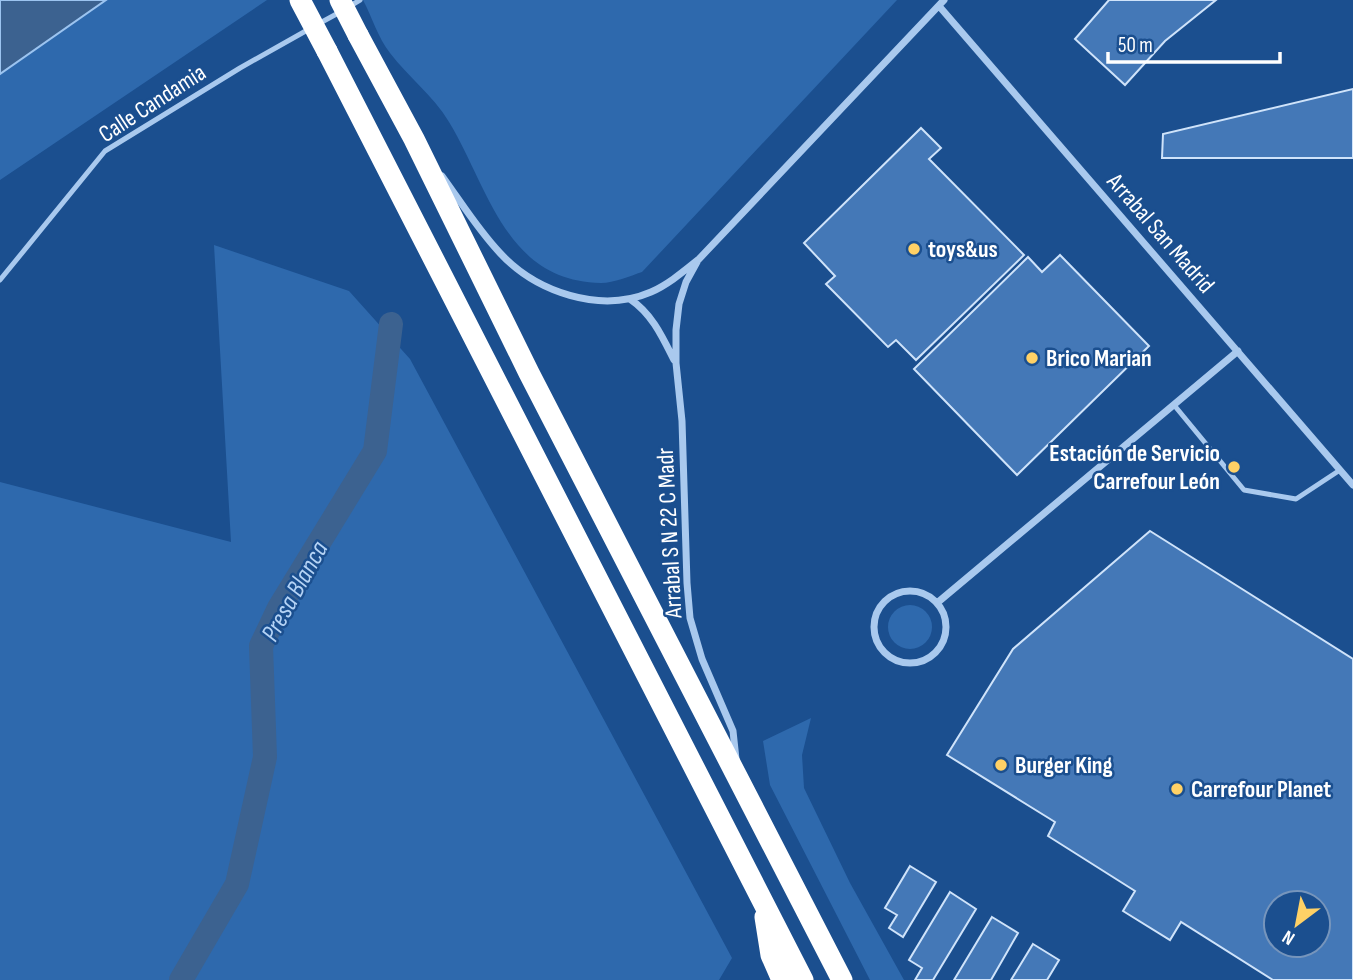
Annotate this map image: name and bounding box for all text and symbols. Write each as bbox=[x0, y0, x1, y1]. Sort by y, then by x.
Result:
scale bar bbox=[1108, 21, 1280, 65]
text: 50 m bbox=[1118, 33, 1153, 58]
street label: Calle Candamia bbox=[93, 58, 211, 149]
street label: Arrabal San Madrid bbox=[1100, 167, 1221, 299]
place label: toys&us bbox=[928, 235, 998, 264]
marker: toys&us bbox=[906, 241, 922, 257]
place label: Brico Marian bbox=[1046, 344, 1152, 373]
marker: Brico Marian bbox=[1024, 350, 1040, 366]
place label: Estación de Servicio Carrefour León bbox=[1049, 439, 1220, 496]
street label: Arrabal S N 22 C Madr bbox=[651, 447, 688, 620]
marker: Estación de Servicio Carrefour León bbox=[1226, 459, 1242, 475]
water label: Presa Blanca bbox=[255, 536, 336, 647]
place label: Burger King bbox=[1015, 751, 1113, 780]
marker: Burger King bbox=[993, 757, 1009, 773]
place label: Carrefour Planet bbox=[1191, 775, 1331, 804]
marker: Carrefour Planet bbox=[1169, 781, 1185, 797]
north arrow bbox=[1262, 889, 1332, 959]
text: N bbox=[1278, 925, 1299, 950]

